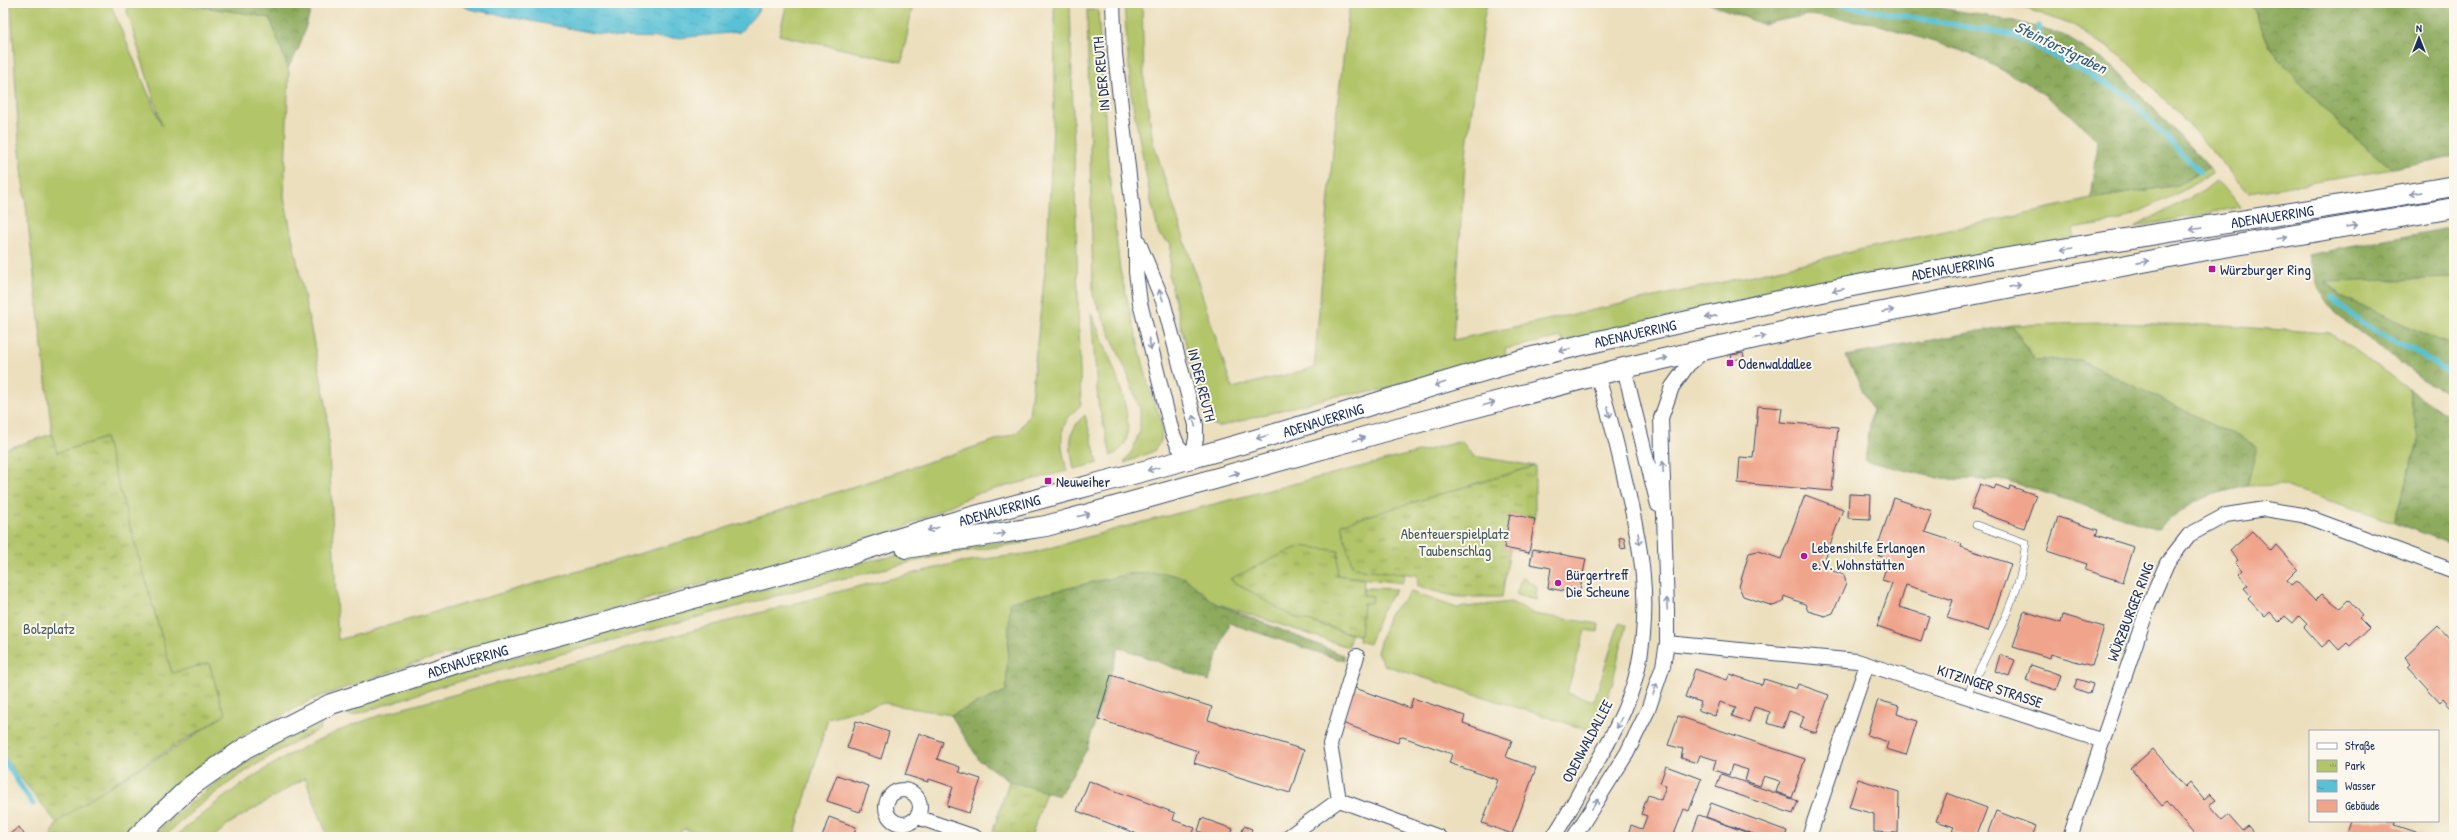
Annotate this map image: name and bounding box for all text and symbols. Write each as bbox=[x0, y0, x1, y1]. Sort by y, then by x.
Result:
water label: Steinforstgraben bbox=[2011, 15, 2112, 80]
north arrow bbox=[2399, 18, 2439, 58]
text: N bbox=[2416, 21, 2422, 35]
street label: IN DER REUTH bbox=[1087, 36, 1115, 112]
one-way arrow bbox=[2409, 189, 2422, 197]
street label: ADENAUERRING bbox=[2229, 199, 2316, 233]
one-way arrow bbox=[2345, 222, 2358, 230]
one-way arrow bbox=[2190, 225, 2203, 233]
one-way arrow bbox=[2276, 234, 2289, 242]
one-way arrow bbox=[2061, 245, 2074, 253]
street label: ADENAUERRING bbox=[1909, 250, 1996, 285]
one-way arrow bbox=[2136, 257, 2149, 265]
place label: Würzburger Ring bbox=[2220, 259, 2311, 280]
marker: Würzburger Ring bbox=[2207, 264, 2217, 274]
one-way arrow bbox=[2008, 282, 2021, 290]
one-way arrow bbox=[1832, 286, 1845, 294]
one-way arrow bbox=[1156, 290, 1164, 302]
one-way arrow bbox=[1881, 306, 1894, 314]
street label: ADENAUERRING bbox=[1592, 313, 1679, 352]
one-way arrow bbox=[1705, 313, 1718, 321]
one-way arrow bbox=[1754, 332, 1767, 340]
one-way arrow bbox=[1147, 338, 1155, 351]
street label: IN DER REUTH bbox=[1183, 346, 1221, 424]
one-way arrow bbox=[1559, 347, 1572, 354]
place label: Odenwaldallee bbox=[1738, 353, 1812, 374]
one-way arrow bbox=[1655, 355, 1668, 363]
marker: Odenwaldallee bbox=[1725, 358, 1735, 368]
one-way arrow bbox=[1433, 381, 1446, 388]
street label: ADENAUERRING bbox=[1280, 397, 1367, 442]
one-way arrow bbox=[1482, 399, 1495, 407]
one-way arrow bbox=[1606, 406, 1613, 419]
one-way arrow bbox=[1190, 414, 1198, 427]
one-way arrow bbox=[1256, 434, 1269, 441]
one-way arrow bbox=[1353, 435, 1366, 442]
one-way arrow bbox=[1659, 461, 1666, 474]
one-way arrow bbox=[1147, 465, 1160, 473]
one-way arrow bbox=[1228, 470, 1241, 477]
place label: Neuweiher bbox=[1056, 471, 1110, 492]
marker: Neuweiher bbox=[1043, 476, 1053, 486]
street label: ADENAUERRING bbox=[956, 488, 1043, 531]
one-way arrow bbox=[1077, 511, 1090, 519]
park label: Abenteuerspielplatz Taubenschlag bbox=[1401, 523, 1510, 561]
one-way arrow bbox=[927, 526, 940, 533]
one-way arrow bbox=[993, 529, 1006, 537]
one-way arrow bbox=[1635, 532, 1643, 545]
place label: Lebenshilfe Erlangen e.V. Wohnstätten bbox=[1812, 537, 1925, 575]
marker: Lebenshilfe Erlangen e.V. Wohnstätten bbox=[1799, 551, 1809, 561]
street label: WÜRZBURGER RING bbox=[2102, 559, 2159, 664]
place label: Bürgertreff Die Scheune bbox=[1566, 564, 1630, 602]
marker: Bürgertreff Die Scheune bbox=[1553, 578, 1563, 588]
one-way arrow bbox=[1663, 598, 1671, 611]
park label: Bolzplatz bbox=[23, 618, 76, 639]
street label: ADENAUERRING bbox=[424, 638, 511, 683]
street label: KITZINGER STRASSE bbox=[1934, 659, 2046, 713]
one-way arrow bbox=[1652, 683, 1659, 696]
street label: ODENWALDALLEE bbox=[1556, 696, 1618, 786]
one-way arrow bbox=[1614, 716, 1622, 728]
legend bbox=[2309, 730, 2439, 822]
text: Straße bbox=[2345, 737, 2375, 754]
text: Park bbox=[2345, 757, 2365, 774]
text: Wasser bbox=[2345, 777, 2376, 794]
text: Gebäude bbox=[2345, 797, 2380, 814]
one-way arrow bbox=[1591, 798, 1599, 810]

